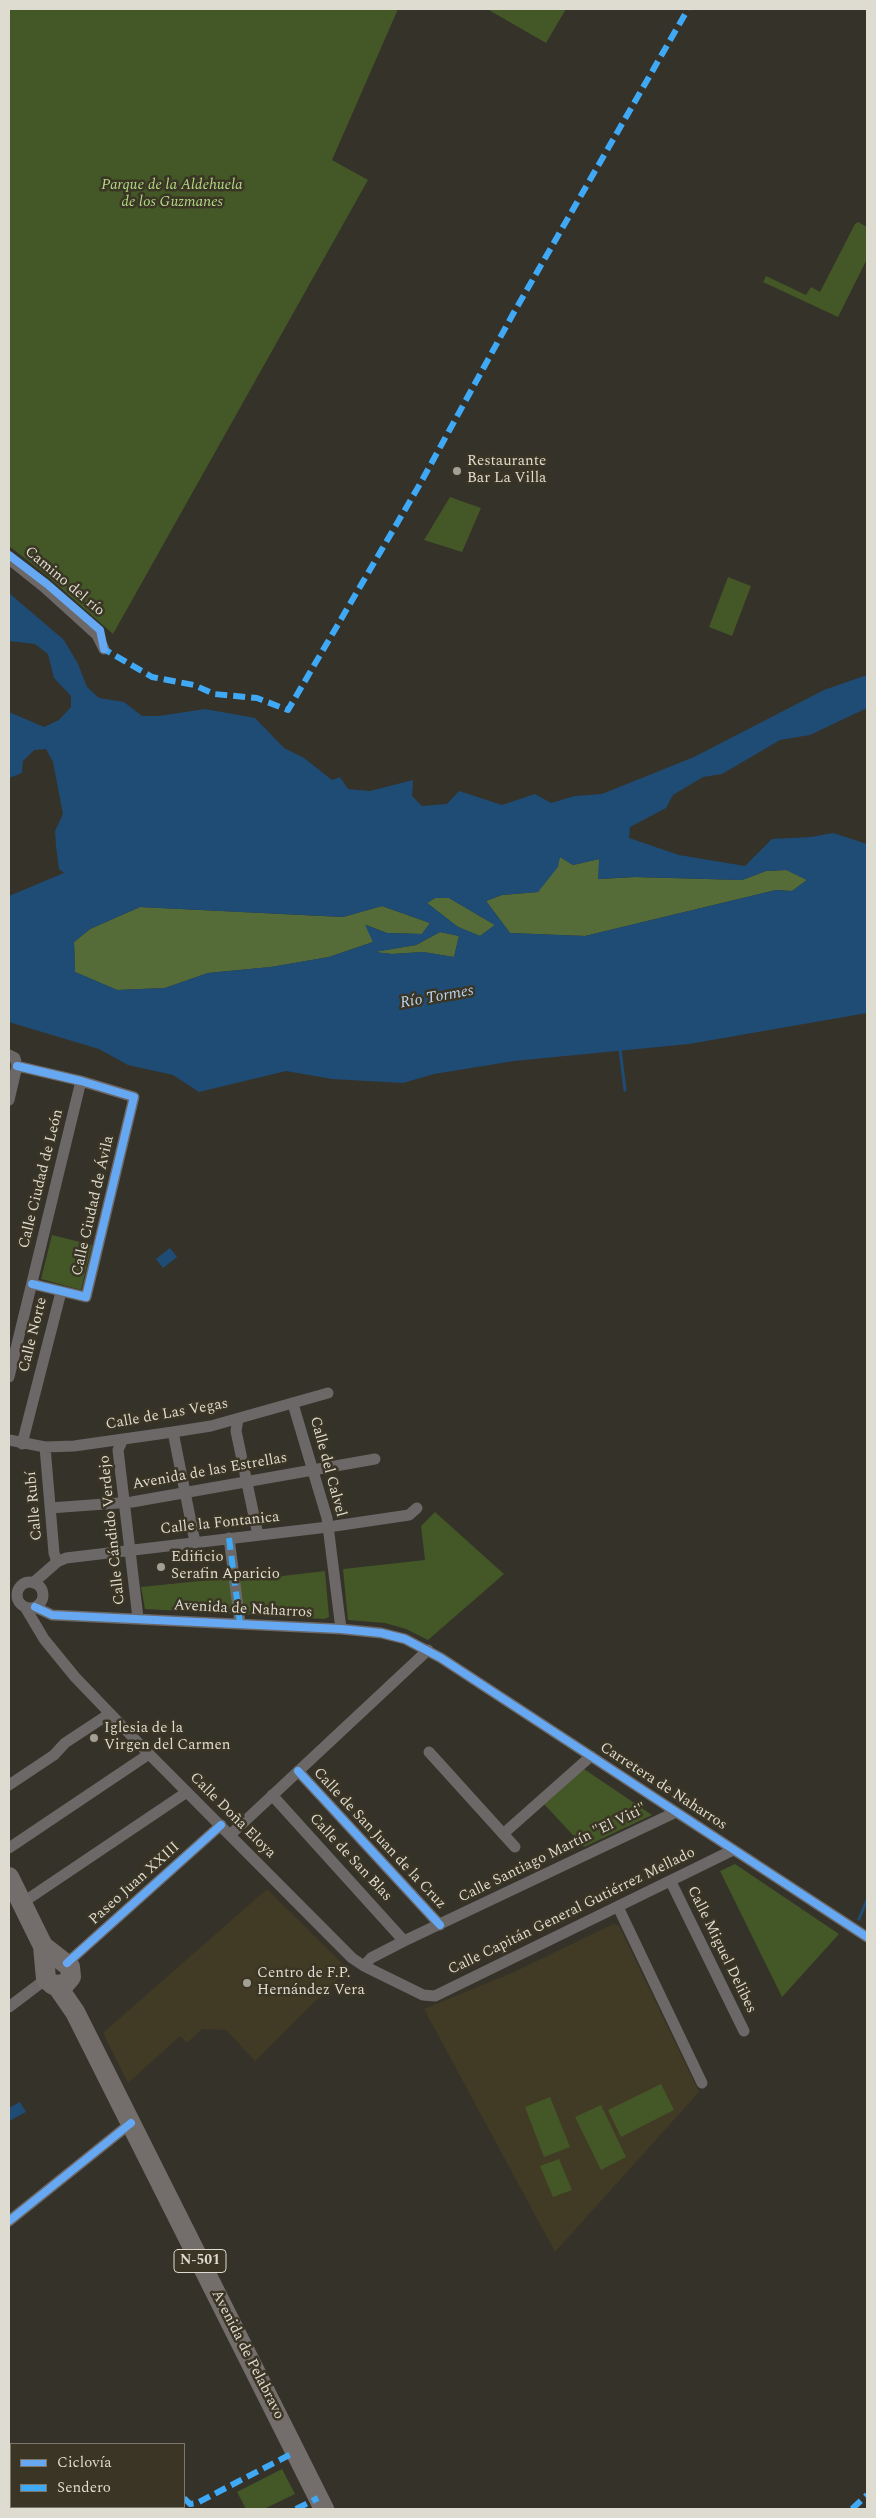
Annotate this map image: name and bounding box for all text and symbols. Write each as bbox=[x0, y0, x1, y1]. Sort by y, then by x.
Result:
park label: Parque de la Aldehuela de los Guzmanes bbox=[101, 177, 243, 212]
place label: Restaurante Bar La Villa bbox=[467, 453, 546, 488]
marker: Restaurante Bar La Villa bbox=[451, 465, 463, 477]
street label: Camino del río bbox=[20, 543, 108, 621]
water label: Río Tormes bbox=[399, 982, 475, 1014]
street label: Calle Ciudad de León bbox=[16, 1108, 68, 1250]
street label: Calle Ciudad de Ávila bbox=[69, 1134, 119, 1278]
street label: Calle Norte bbox=[16, 1296, 52, 1374]
street label: Calle de Las Vegas bbox=[104, 1395, 230, 1435]
street label: Calle del Calvel bbox=[305, 1415, 349, 1519]
street label: Avenida de las Estrellas bbox=[131, 1450, 289, 1494]
street label: Calle Cándido Verdejo bbox=[96, 1454, 130, 1606]
street label: Calle Rubí bbox=[23, 1471, 47, 1541]
street label: Calle la Fontanica bbox=[160, 1509, 280, 1539]
place label: Edificio Serafin Aparicio bbox=[171, 1549, 280, 1584]
marker: Edificio Serafin Aparicio bbox=[155, 1561, 167, 1573]
street label: Avenida de Naharros bbox=[173, 1597, 313, 1623]
place label: Iglesia de la Virgen del Carmen bbox=[104, 1720, 230, 1755]
marker: Iglesia de la Virgen del Carmen bbox=[88, 1732, 100, 1744]
street label: Carretera de Naharros bbox=[596, 1739, 730, 1835]
street label: Calle de San Juan de la Cruz bbox=[309, 1765, 449, 1913]
street label: Calle Doña Eloya bbox=[185, 1769, 279, 1863]
street label: Calle Santiago Martín "El Viti" bbox=[456, 1801, 650, 1907]
street label: Calle de San Blas bbox=[305, 1810, 395, 1906]
street label: Paseo Juan XXIII bbox=[86, 1839, 184, 1929]
street label: Calle Capitán General Gutiérrez Mellado bbox=[446, 1844, 698, 1980]
street label: Calle Miguel Delibes bbox=[682, 1883, 760, 2017]
place label: Centro de F.P. Hernández Vera bbox=[257, 1965, 365, 2000]
marker: Centro de F.P. Hernández Vera bbox=[241, 1977, 253, 1989]
road number: N-501 bbox=[174, 2250, 226, 2272]
street label: Avenida de Pelabravo bbox=[207, 2287, 287, 2423]
legend bbox=[10, 2443, 185, 2508]
text: Ciclovía bbox=[57, 2451, 112, 2474]
text: Sendero bbox=[57, 2476, 111, 2499]

